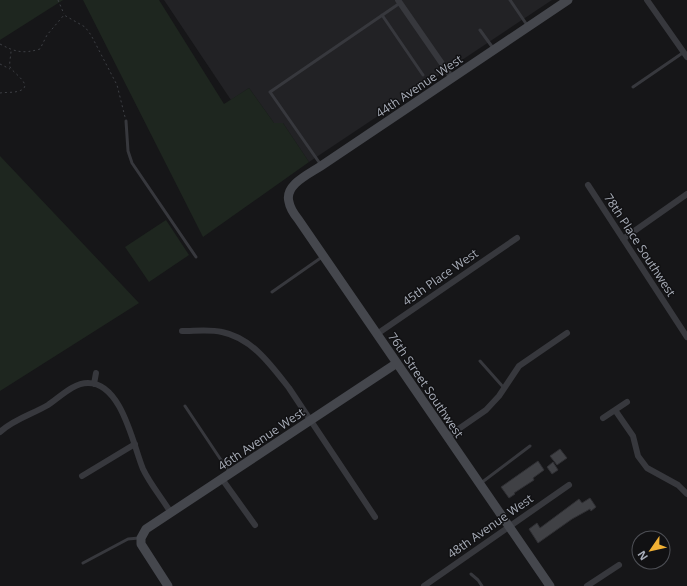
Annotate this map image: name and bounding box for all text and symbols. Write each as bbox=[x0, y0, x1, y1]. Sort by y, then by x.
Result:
street label: 44th Avenue West bbox=[372, 51, 466, 121]
street label: 78th Place Southwest bbox=[600, 190, 680, 300]
street label: 45th Place West bbox=[399, 245, 481, 309]
street label: 76th Street Southwest bbox=[384, 329, 468, 441]
street label: 46th Avenue West bbox=[214, 404, 308, 474]
street label: 48th Avenue West bbox=[444, 490, 536, 562]
north arrow bbox=[631, 530, 671, 570]
text: N bbox=[634, 548, 651, 564]

